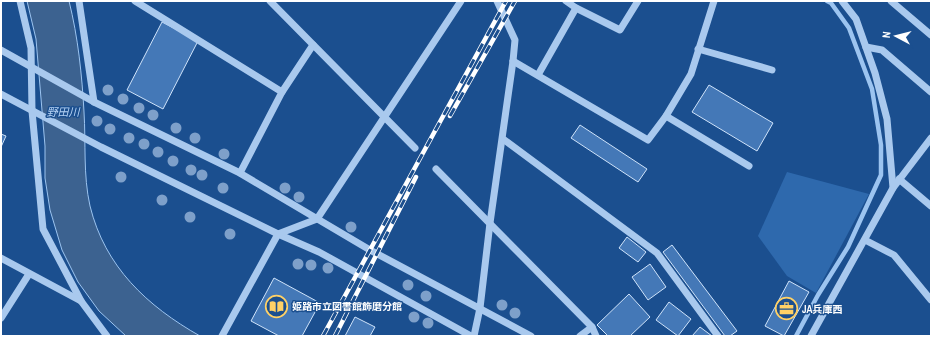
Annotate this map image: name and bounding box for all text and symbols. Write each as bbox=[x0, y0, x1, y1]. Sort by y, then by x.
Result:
north arrow bbox=[876, 16, 916, 56]
text: N bbox=[879, 31, 893, 39]
water label: 野田川 bbox=[47, 105, 80, 119]
library icon: 姫路市立図書館飾磨分館 bbox=[263, 293, 289, 319]
office icon: JA兵庫西 bbox=[774, 296, 800, 322]
place label: 姫路市立図書館飾磨分館 bbox=[292, 300, 402, 313]
place label: JA兵庫西 bbox=[802, 303, 842, 316]

